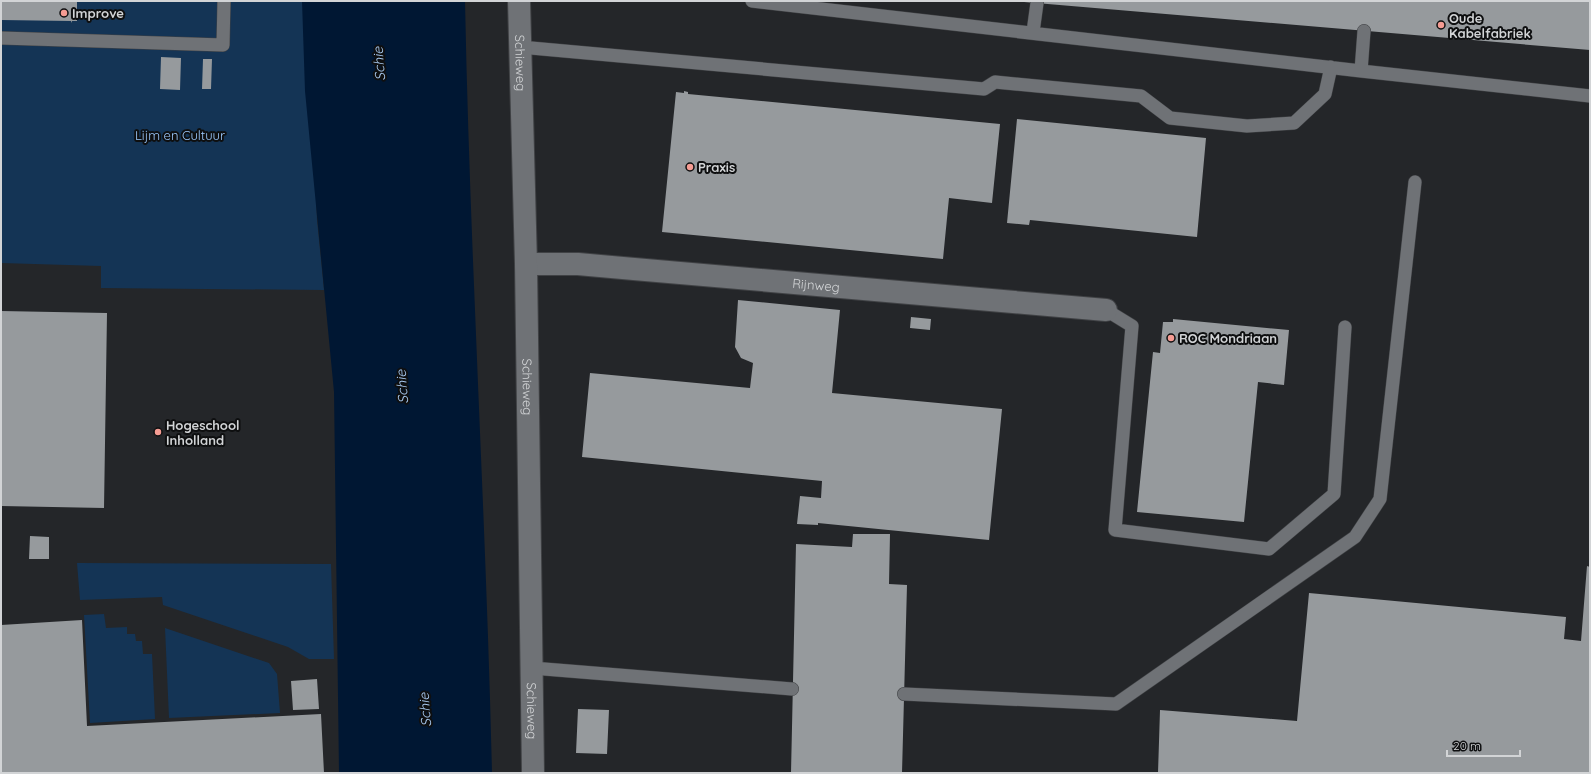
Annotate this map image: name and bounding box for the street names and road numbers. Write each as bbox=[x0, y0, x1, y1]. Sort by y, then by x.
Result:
street label: Schieweg bbox=[512, 34, 529, 92]
street label: Rijnweg bbox=[792, 275, 841, 295]
street label: Schieweg bbox=[519, 358, 536, 415]
street label: Schieweg bbox=[524, 682, 541, 739]

